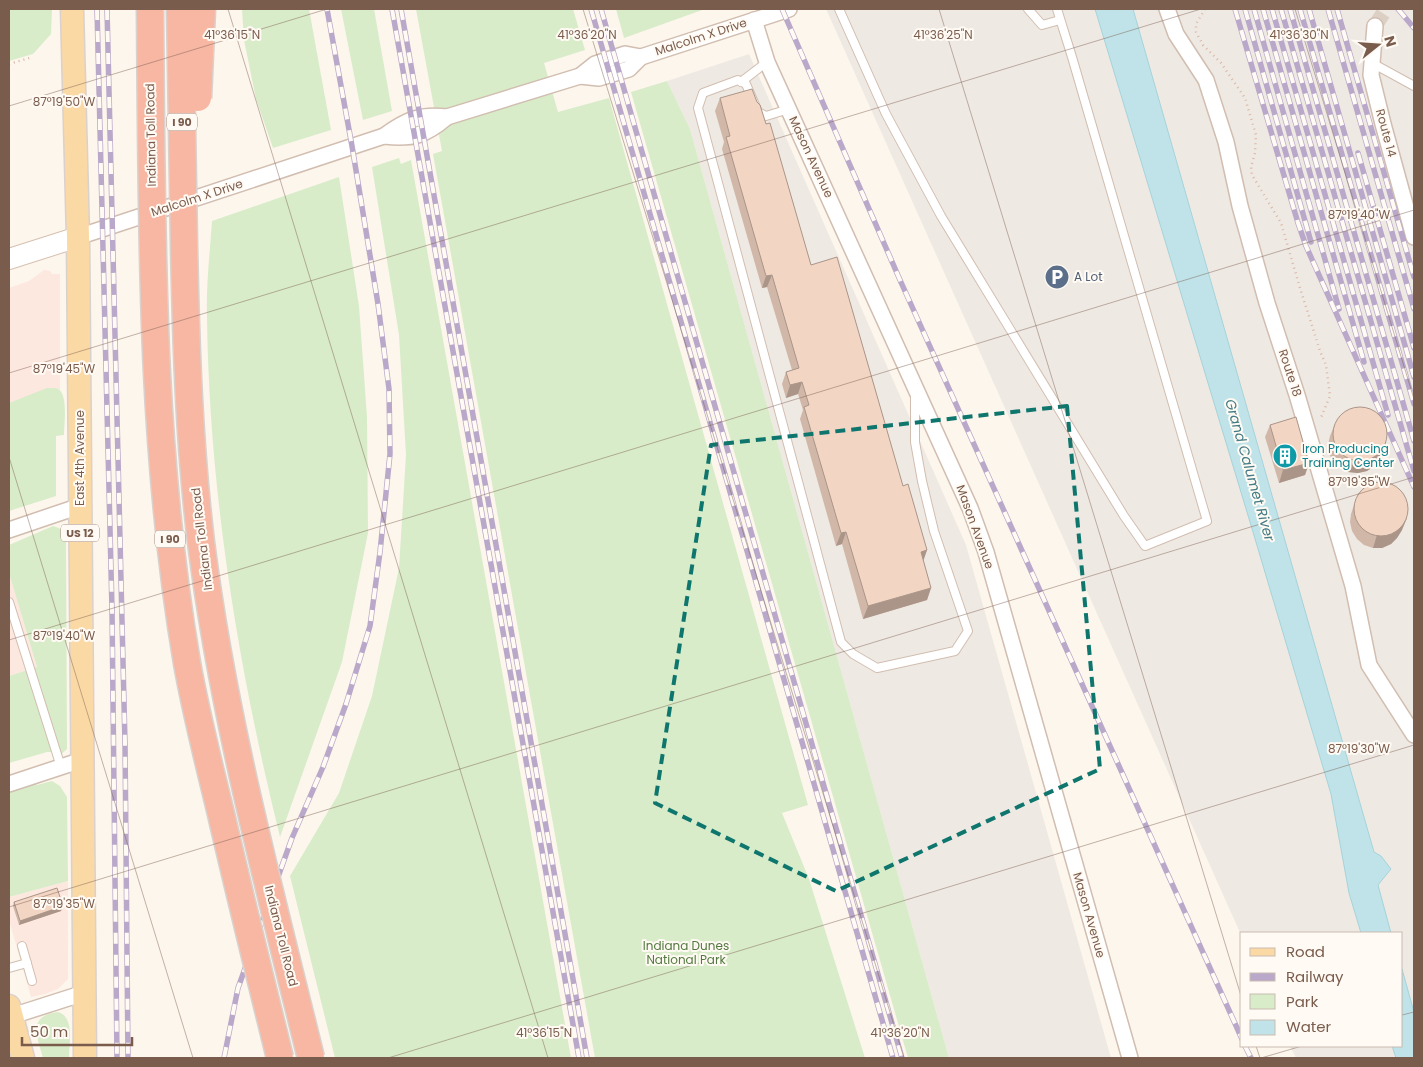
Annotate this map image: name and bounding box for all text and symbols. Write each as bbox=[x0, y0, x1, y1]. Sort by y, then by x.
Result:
street label: Malcolm X Drive bbox=[653, 14, 749, 59]
north arrow bbox=[1353, 20, 1403, 70]
text: 41°36'15"N bbox=[204, 26, 260, 43]
text: 41°36'20"N bbox=[557, 26, 617, 43]
text: 41°36'25"N bbox=[913, 26, 973, 43]
text: 41°36'30"N bbox=[1269, 26, 1329, 43]
text: N bbox=[1379, 33, 1402, 49]
street label: Indiana Toll Road bbox=[141, 83, 160, 187]
text: 87°19'50"W bbox=[33, 93, 96, 110]
street label: Route 14 bbox=[1372, 107, 1401, 159]
street label: Mason Avenue bbox=[785, 113, 838, 200]
road number: I 90 bbox=[167, 114, 197, 130]
street label: Malcolm X Drive bbox=[149, 175, 245, 220]
text: 87°19'40"W bbox=[1328, 206, 1391, 223]
parking icon: A Lot bbox=[1044, 264, 1070, 290]
place label: A Lot bbox=[1074, 268, 1103, 285]
street label: Route 18 bbox=[1275, 347, 1306, 399]
text: 87°19'45"W bbox=[33, 360, 96, 377]
water label: Grand Calumet River bbox=[1220, 397, 1280, 544]
street label: East 4th Avenue bbox=[71, 410, 88, 506]
place label: Iron Producing Training Center bbox=[1302, 440, 1395, 471]
building icon: Iron Producing Training Center bbox=[1272, 443, 1298, 469]
text: 87°19'35"W bbox=[1328, 473, 1390, 490]
street label: Mason Avenue bbox=[952, 482, 999, 571]
street label: Indiana Toll Road bbox=[187, 487, 216, 591]
road number: US 12 bbox=[61, 524, 99, 542]
road number: I 90 bbox=[155, 530, 185, 548]
text: 87°19'40"W bbox=[33, 627, 96, 644]
text: 87°19'30"W bbox=[1328, 740, 1390, 757]
street label: Mason Avenue bbox=[1069, 870, 1110, 960]
street label: Indiana Toll Road bbox=[261, 884, 302, 988]
text: 87°19'35"W bbox=[33, 895, 95, 912]
legend bbox=[1240, 932, 1403, 1047]
park label: Indiana Dunes National Park bbox=[643, 937, 729, 968]
text: Road bbox=[1286, 941, 1325, 962]
text: Railway bbox=[1286, 966, 1344, 987]
text: Park bbox=[1286, 991, 1318, 1012]
scale bar bbox=[22, 1014, 132, 1046]
text: Water bbox=[1286, 1016, 1332, 1037]
text: 50 m bbox=[30, 1021, 68, 1042]
text: 41°36'15"N bbox=[516, 1024, 572, 1041]
text: 41°36'20"N bbox=[870, 1024, 930, 1041]

